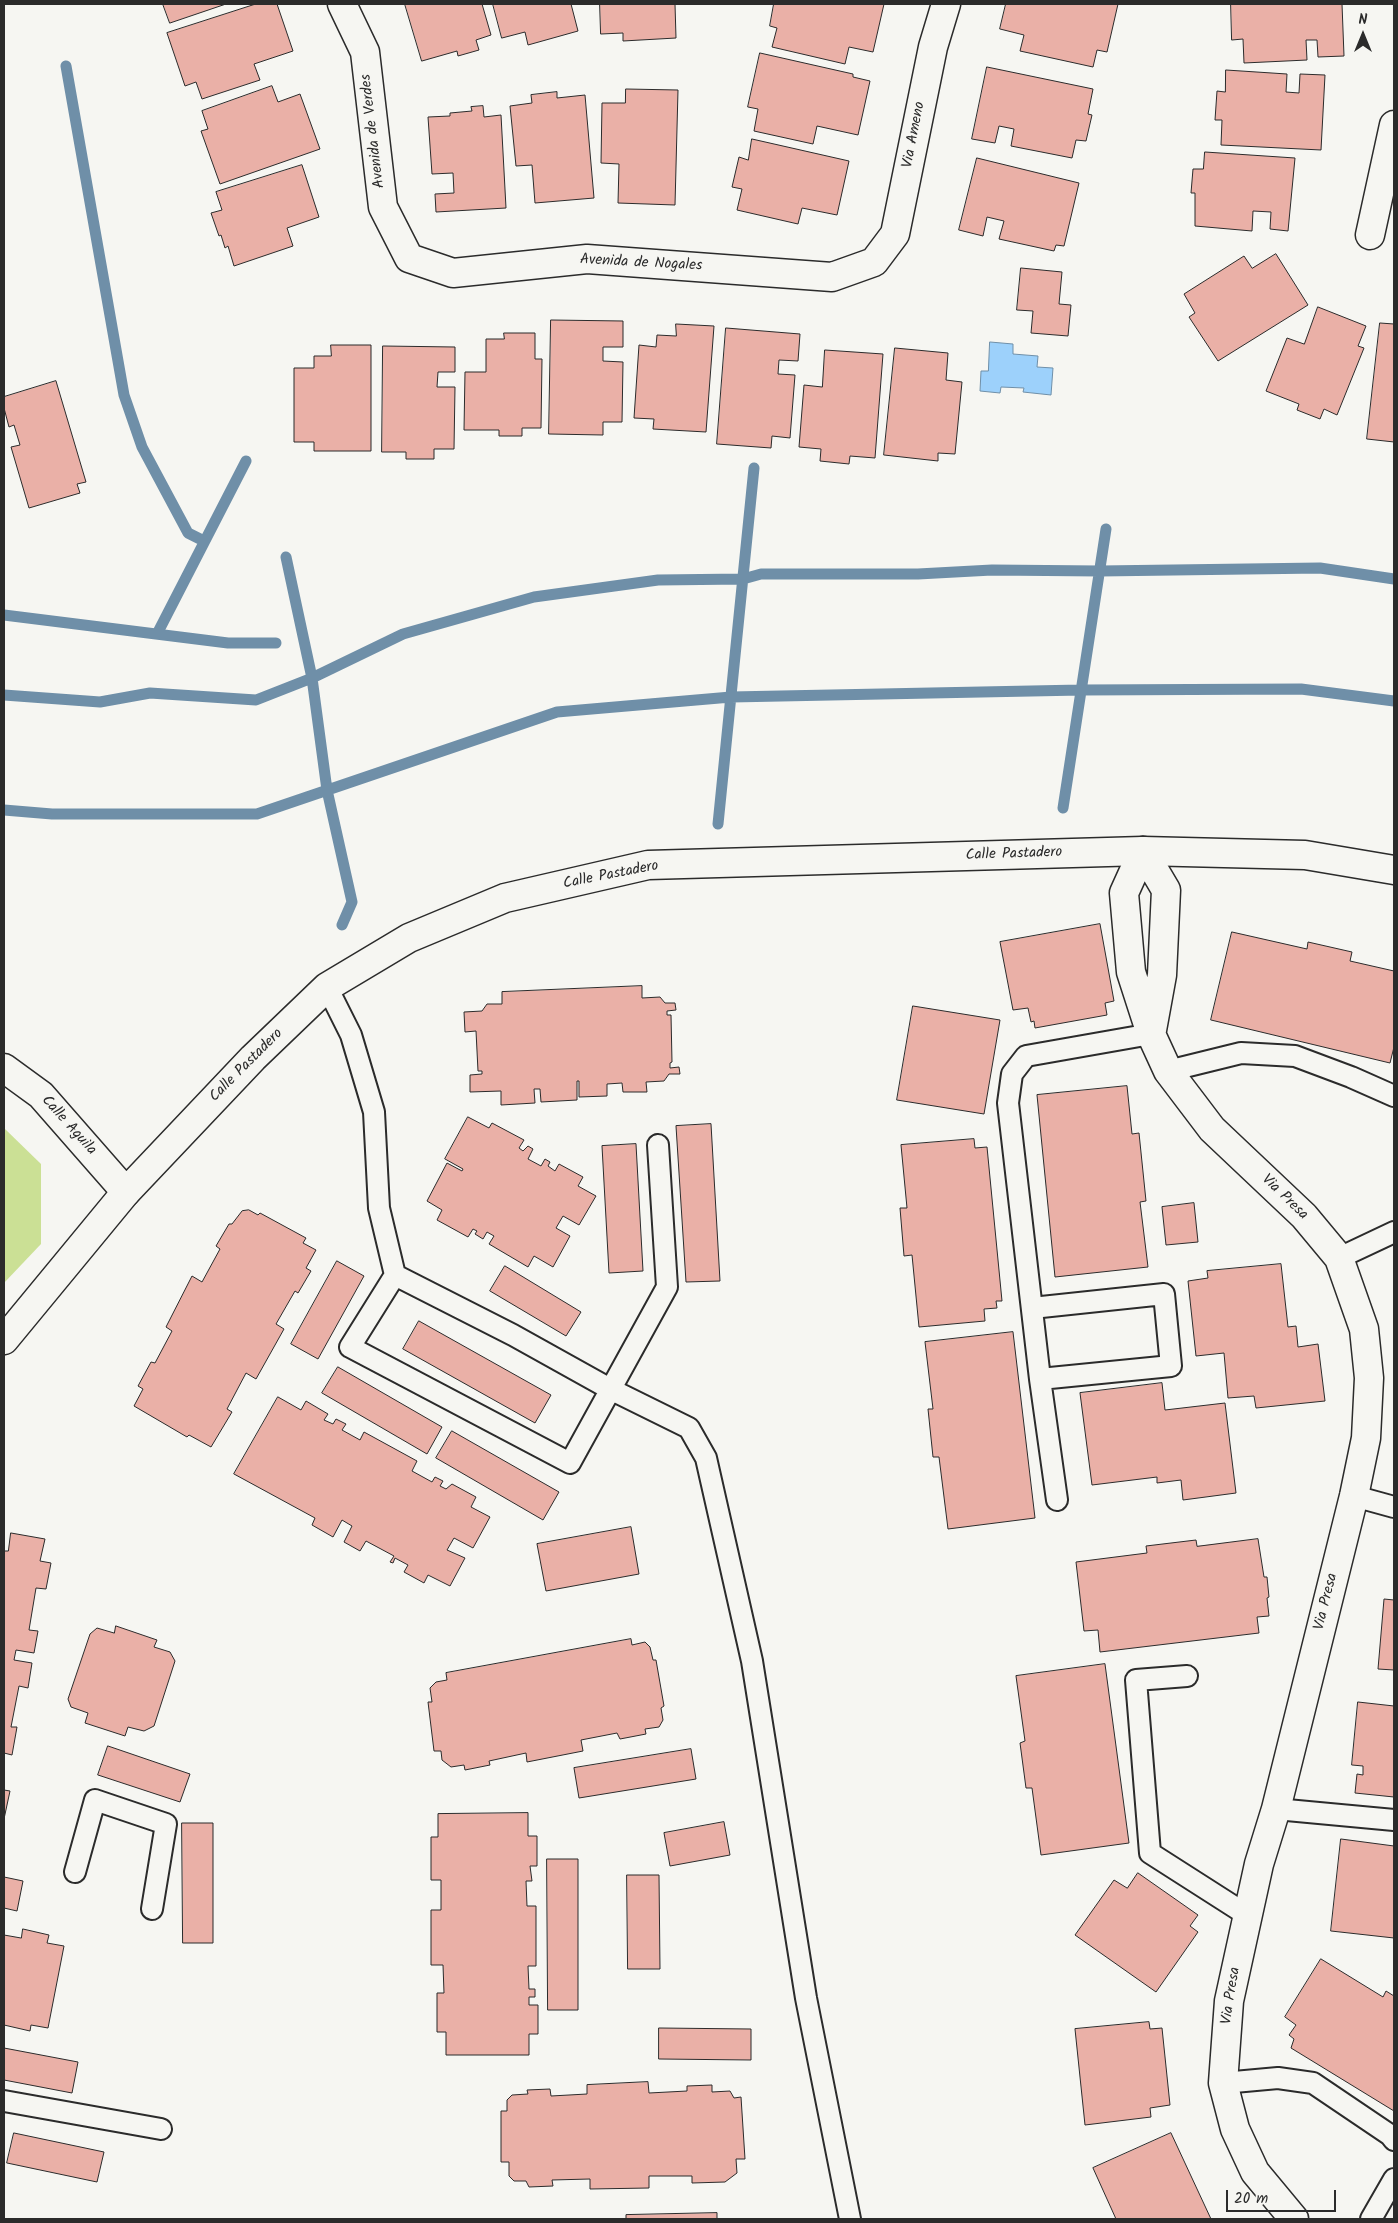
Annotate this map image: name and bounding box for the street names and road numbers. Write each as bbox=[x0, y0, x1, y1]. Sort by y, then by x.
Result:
street label: Avenida de Verdes bbox=[358, 73, 390, 189]
street label: Via Ameno bbox=[900, 100, 930, 170]
street label: Avenida de Nogales bbox=[579, 252, 703, 276]
street label: Calle Pastadero bbox=[965, 844, 1063, 866]
street label: Calle Pastadero bbox=[562, 858, 660, 894]
street label: Calle Pastadero bbox=[207, 1026, 287, 1106]
street label: Calle Aguila bbox=[37, 1093, 99, 1159]
street label: Via Presa bbox=[1257, 1171, 1311, 1225]
street label: Via Presa bbox=[1311, 1572, 1343, 1632]
street label: Via Presa bbox=[1219, 1966, 1245, 2026]

